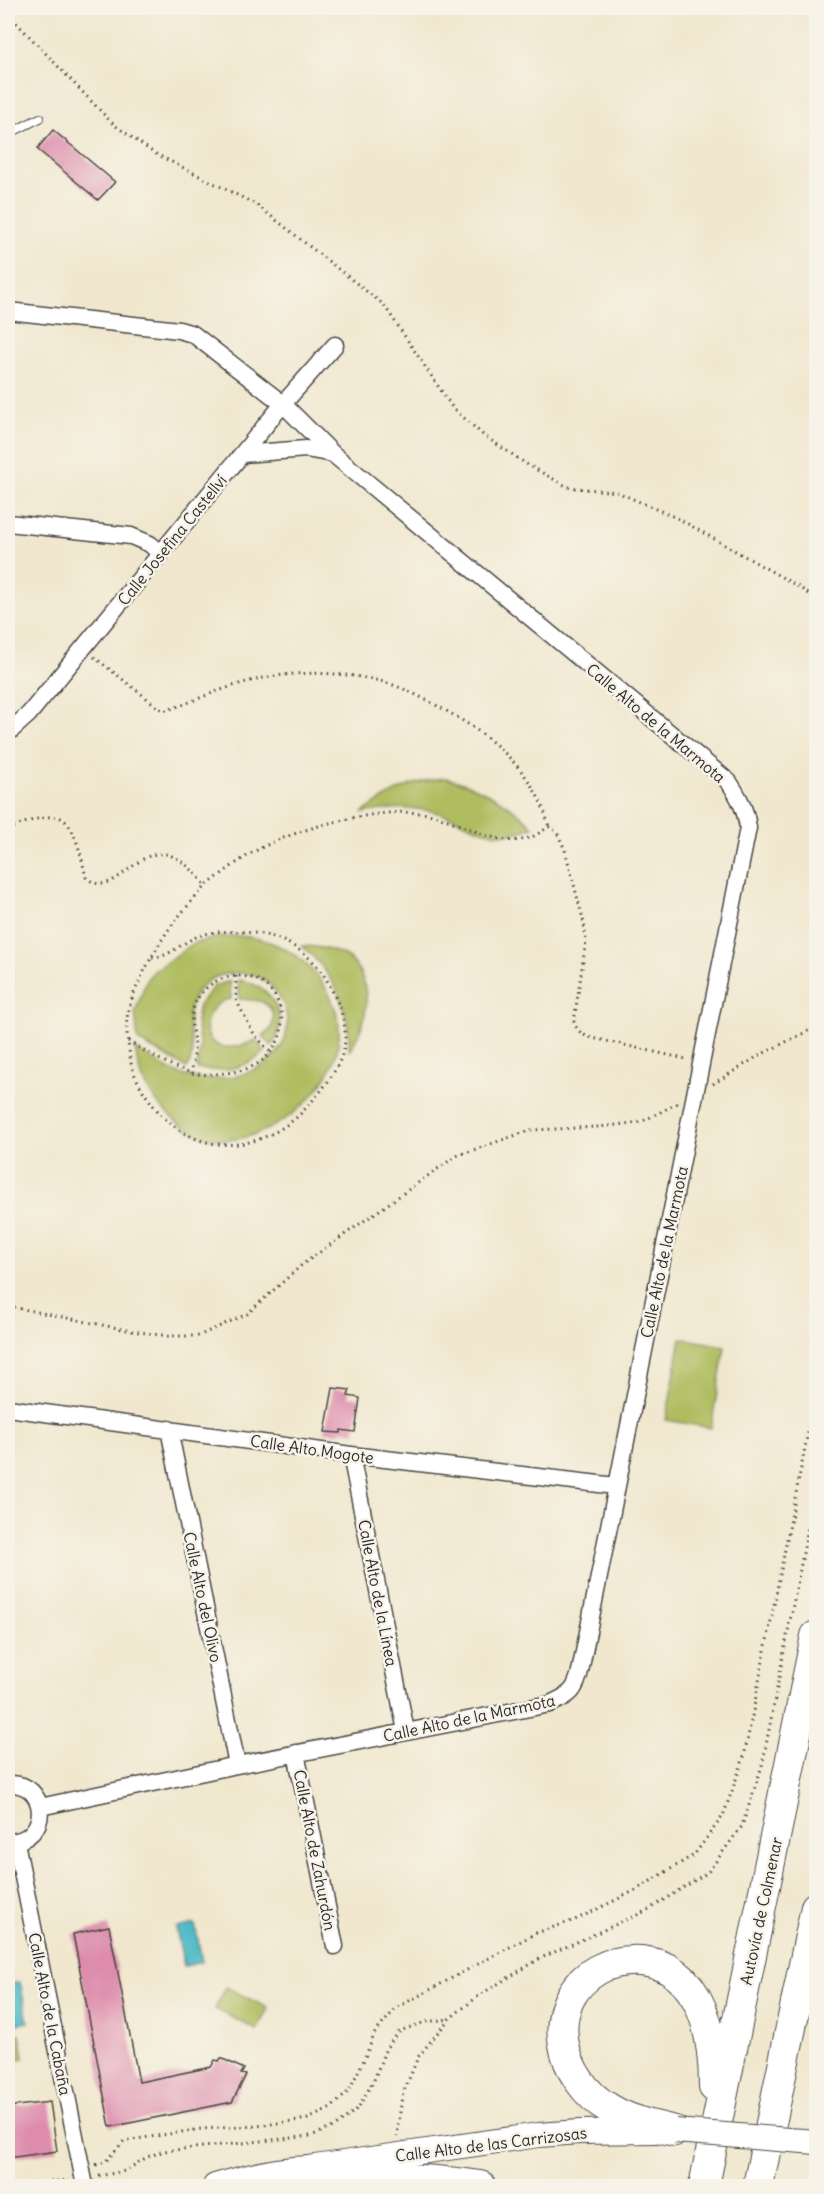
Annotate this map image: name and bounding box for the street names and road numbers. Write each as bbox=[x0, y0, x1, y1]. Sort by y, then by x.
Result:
street label: Calle Josefina Castellví bbox=[113, 470, 231, 609]
street label: Calle Alto de la Marmota bbox=[582, 659, 730, 787]
street label: Calle Alto de la Marmota bbox=[636, 1164, 692, 1340]
street label: Calle Alto Mogote bbox=[249, 1430, 375, 1468]
street label: Calle Alto de la Línea bbox=[354, 1518, 402, 1668]
street label: Calle Alto del Olivo bbox=[179, 1530, 227, 1664]
street label: Calle Alto de la Marmota bbox=[381, 1690, 557, 1746]
street label: Calle Alto de Zahurdón bbox=[290, 1768, 340, 1932]
street label: Autovía de Colmenar bbox=[736, 1835, 787, 1987]
street label: Calle Alto de la Cabaña bbox=[24, 1931, 76, 2097]
street label: Calle Alto de las Carrizosas bbox=[394, 2122, 588, 2166]

